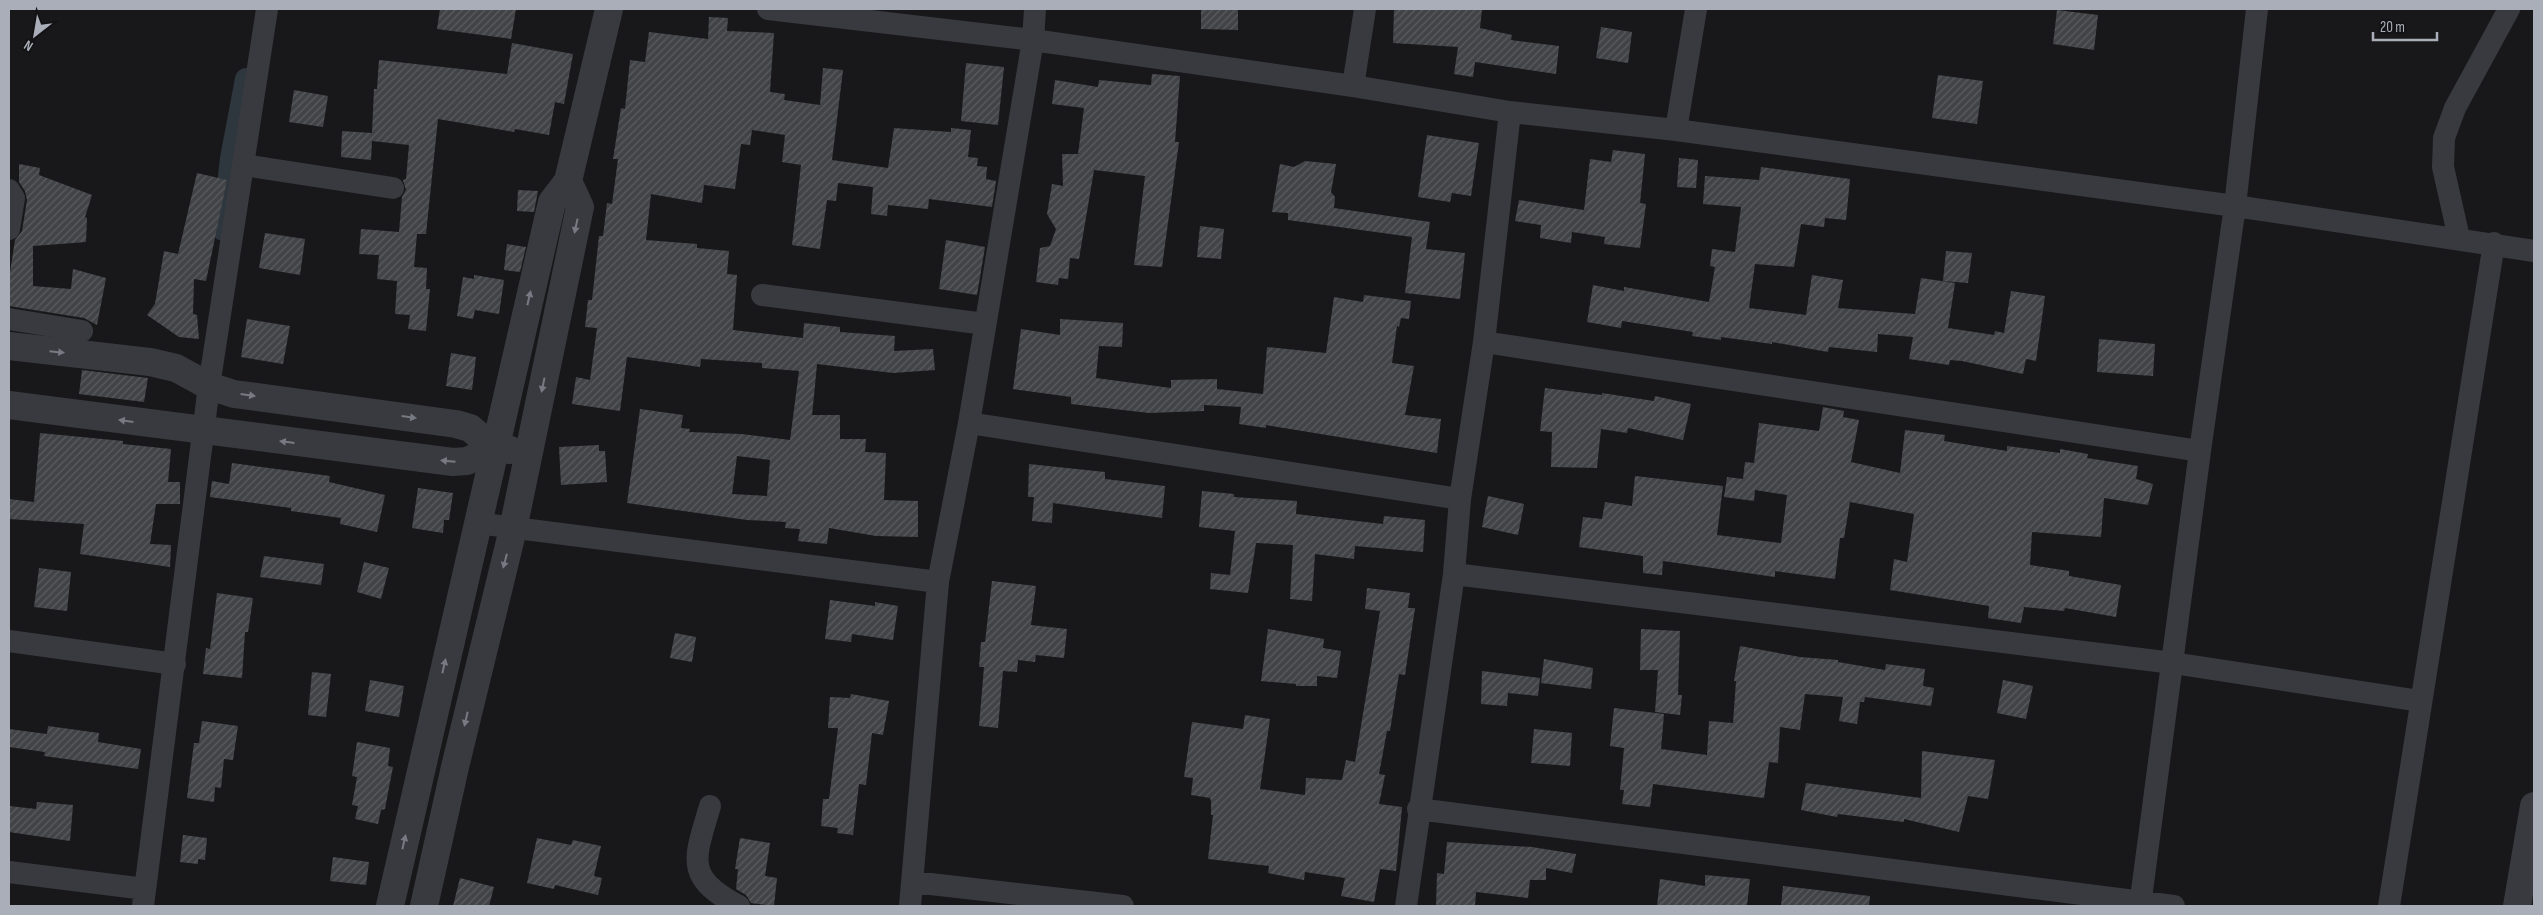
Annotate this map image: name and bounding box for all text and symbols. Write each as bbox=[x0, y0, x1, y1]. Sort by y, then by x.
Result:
north arrow bbox=[10, 10, 60, 60]
scale bar bbox=[2373, 10, 2437, 42]
text: 20 m bbox=[2380, 18, 2405, 37]
text: N bbox=[21, 37, 36, 55]
one-way arrow bbox=[572, 219, 580, 234]
one-way arrow bbox=[525, 291, 533, 306]
one-way arrow bbox=[50, 348, 66, 356]
one-way arrow bbox=[539, 378, 547, 393]
one-way arrow bbox=[240, 392, 256, 400]
one-way arrow bbox=[401, 414, 417, 422]
one-way arrow bbox=[117, 417, 133, 425]
one-way arrow bbox=[278, 438, 294, 446]
one-way arrow bbox=[440, 457, 456, 465]
one-way arrow bbox=[501, 554, 509, 569]
one-way arrow bbox=[440, 659, 448, 674]
one-way arrow bbox=[462, 712, 470, 727]
one-way arrow bbox=[400, 834, 408, 849]

